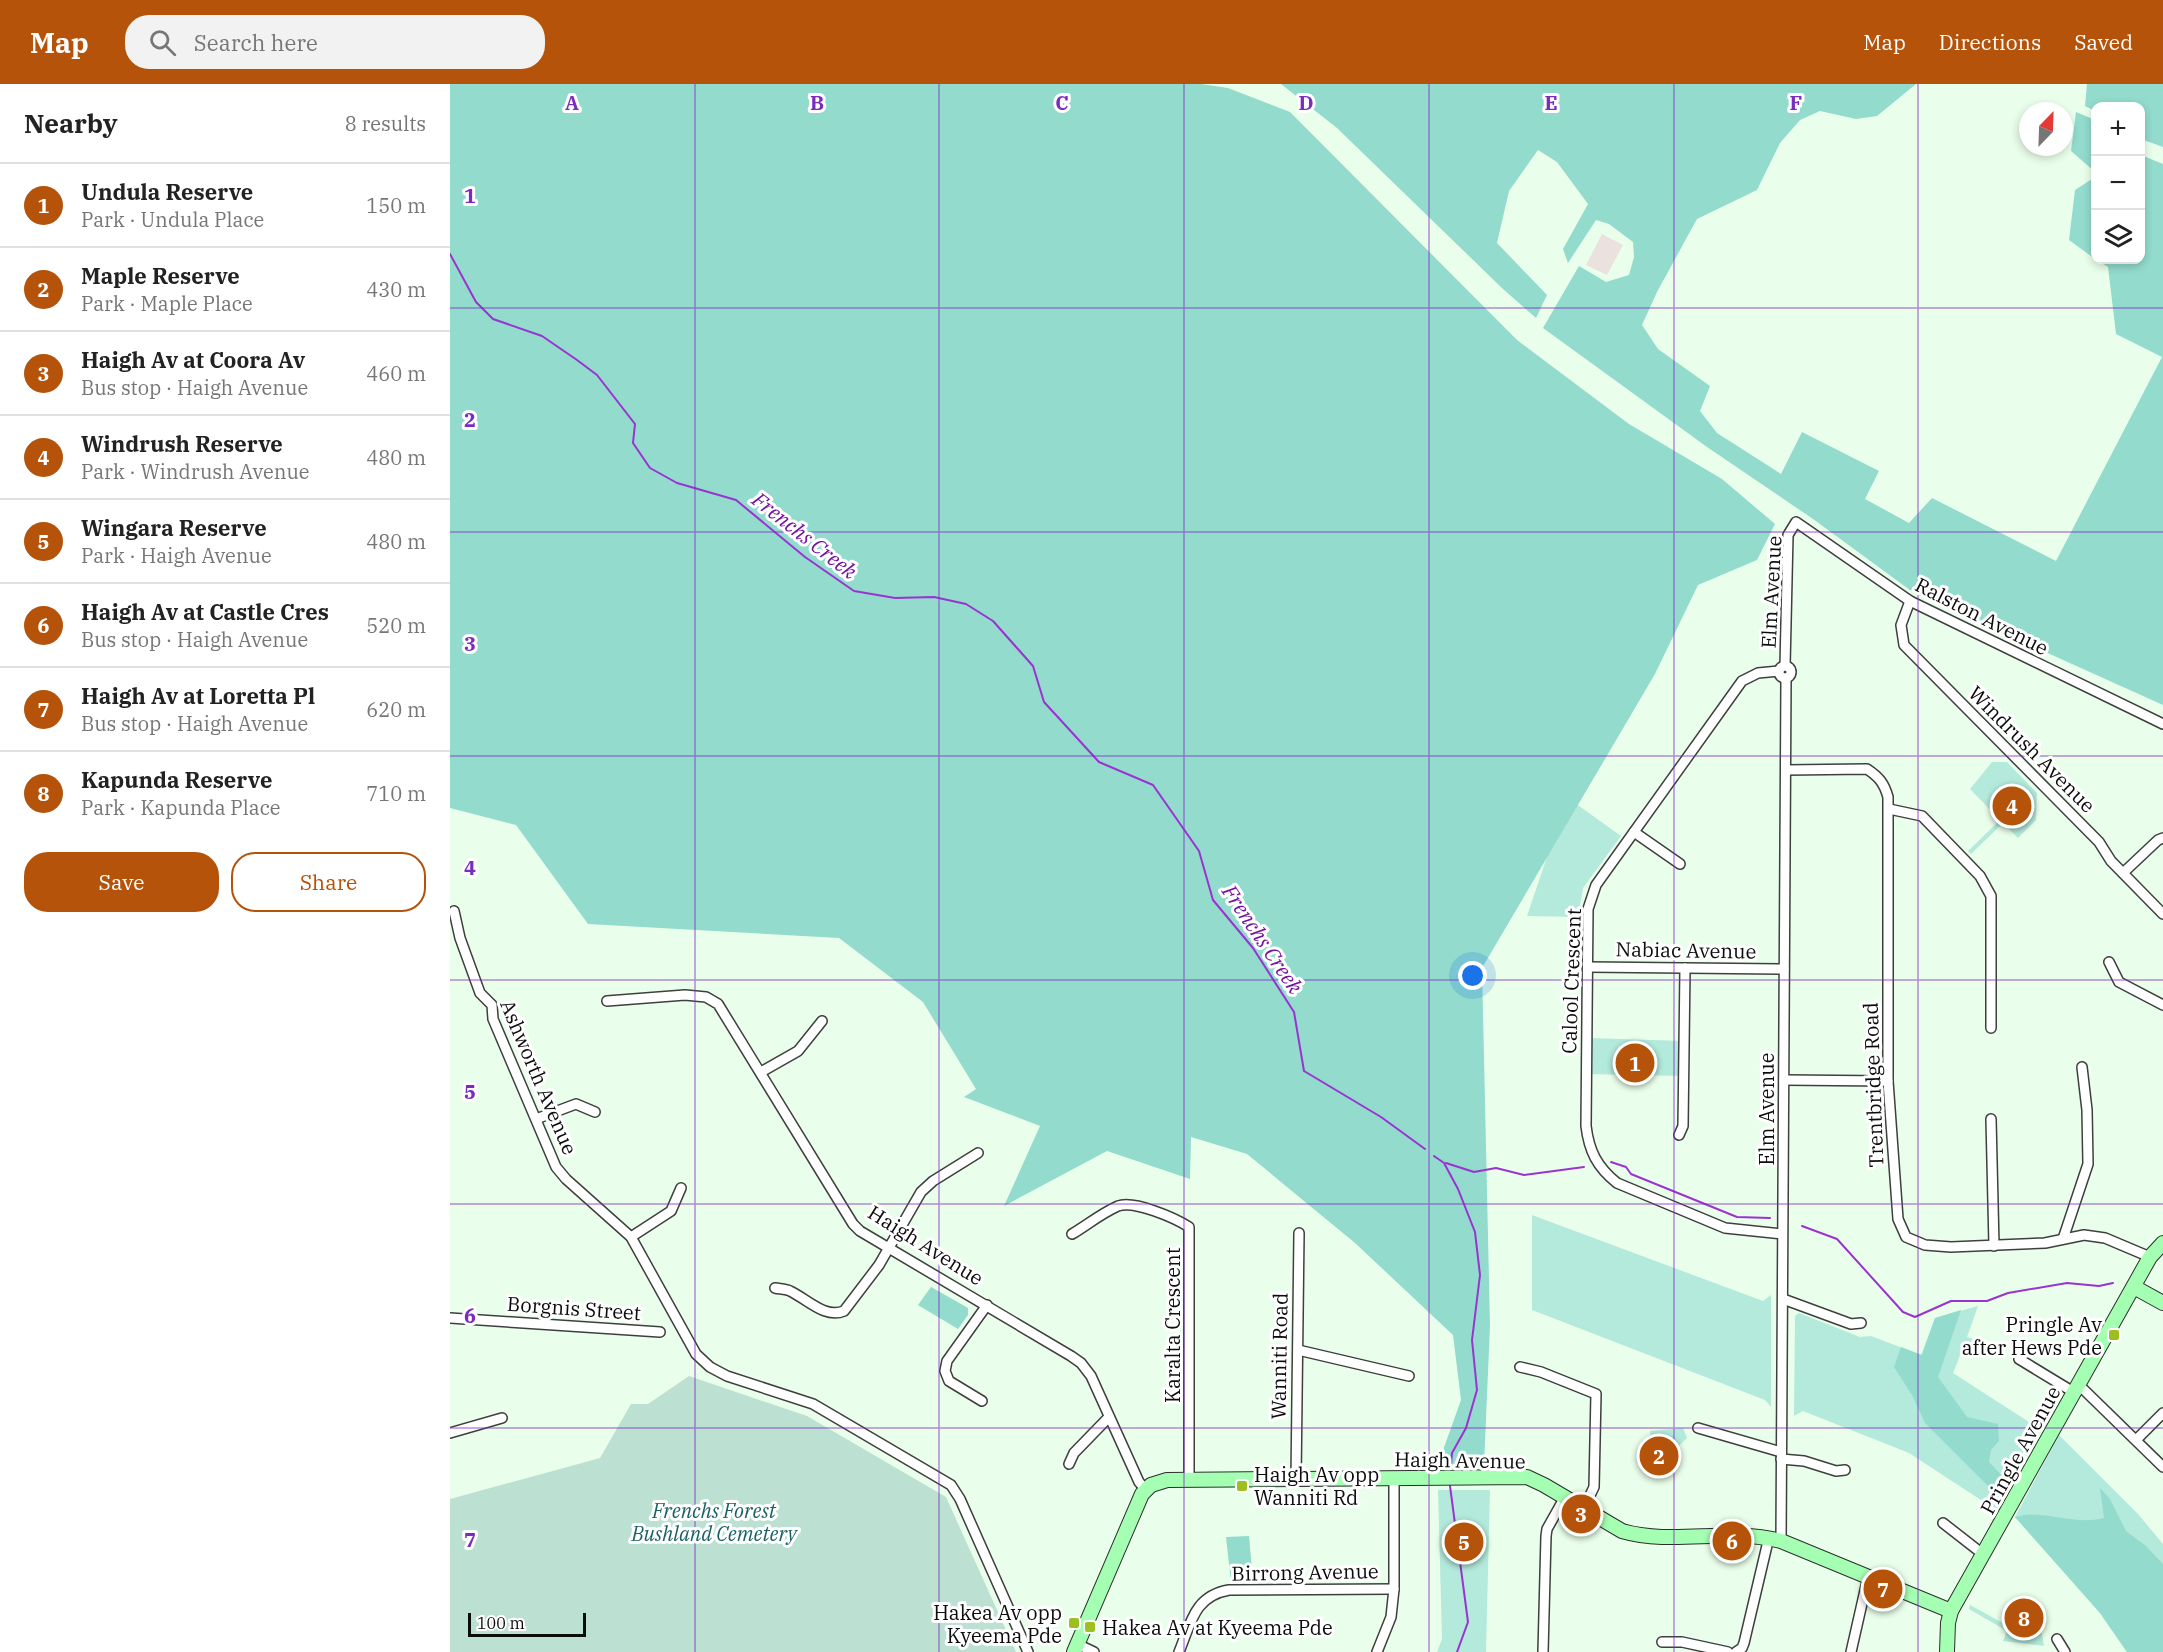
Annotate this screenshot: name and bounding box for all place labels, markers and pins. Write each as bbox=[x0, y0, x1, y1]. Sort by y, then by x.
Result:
pin: 4 bbox=[1992, 784, 2032, 828]
pin: 1 bbox=[1616, 1040, 1654, 1086]
place label: Pringle Av after Hews Pde bbox=[1962, 1311, 2102, 1361]
marker: Pringle Av after Hews Pde bbox=[2107, 1328, 2121, 1342]
pin: 2 bbox=[1640, 1434, 1678, 1478]
place label: Haigh Av opp Wanniti Rd bbox=[1254, 1461, 1379, 1511]
marker: Haigh Av opp Wanniti Rd bbox=[1235, 1479, 1249, 1493]
pin: 3 bbox=[1562, 1492, 1600, 1536]
pin: 6 bbox=[1712, 1518, 1752, 1564]
pin: 5 bbox=[1444, 1520, 1484, 1564]
pin: 7 bbox=[1864, 1566, 1902, 1612]
pin: 8 bbox=[2004, 1596, 2044, 1640]
place label: Hakea Av opp Kyeema Pde bbox=[933, 1599, 1062, 1649]
place label: Hakea Av at Kyeema Pde bbox=[1102, 1614, 1333, 1641]
marker: Hakea Av opp Kyeema Pde bbox=[1067, 1616, 1081, 1630]
marker: Hakea Av at Kyeema Pde bbox=[1083, 1620, 1097, 1634]

